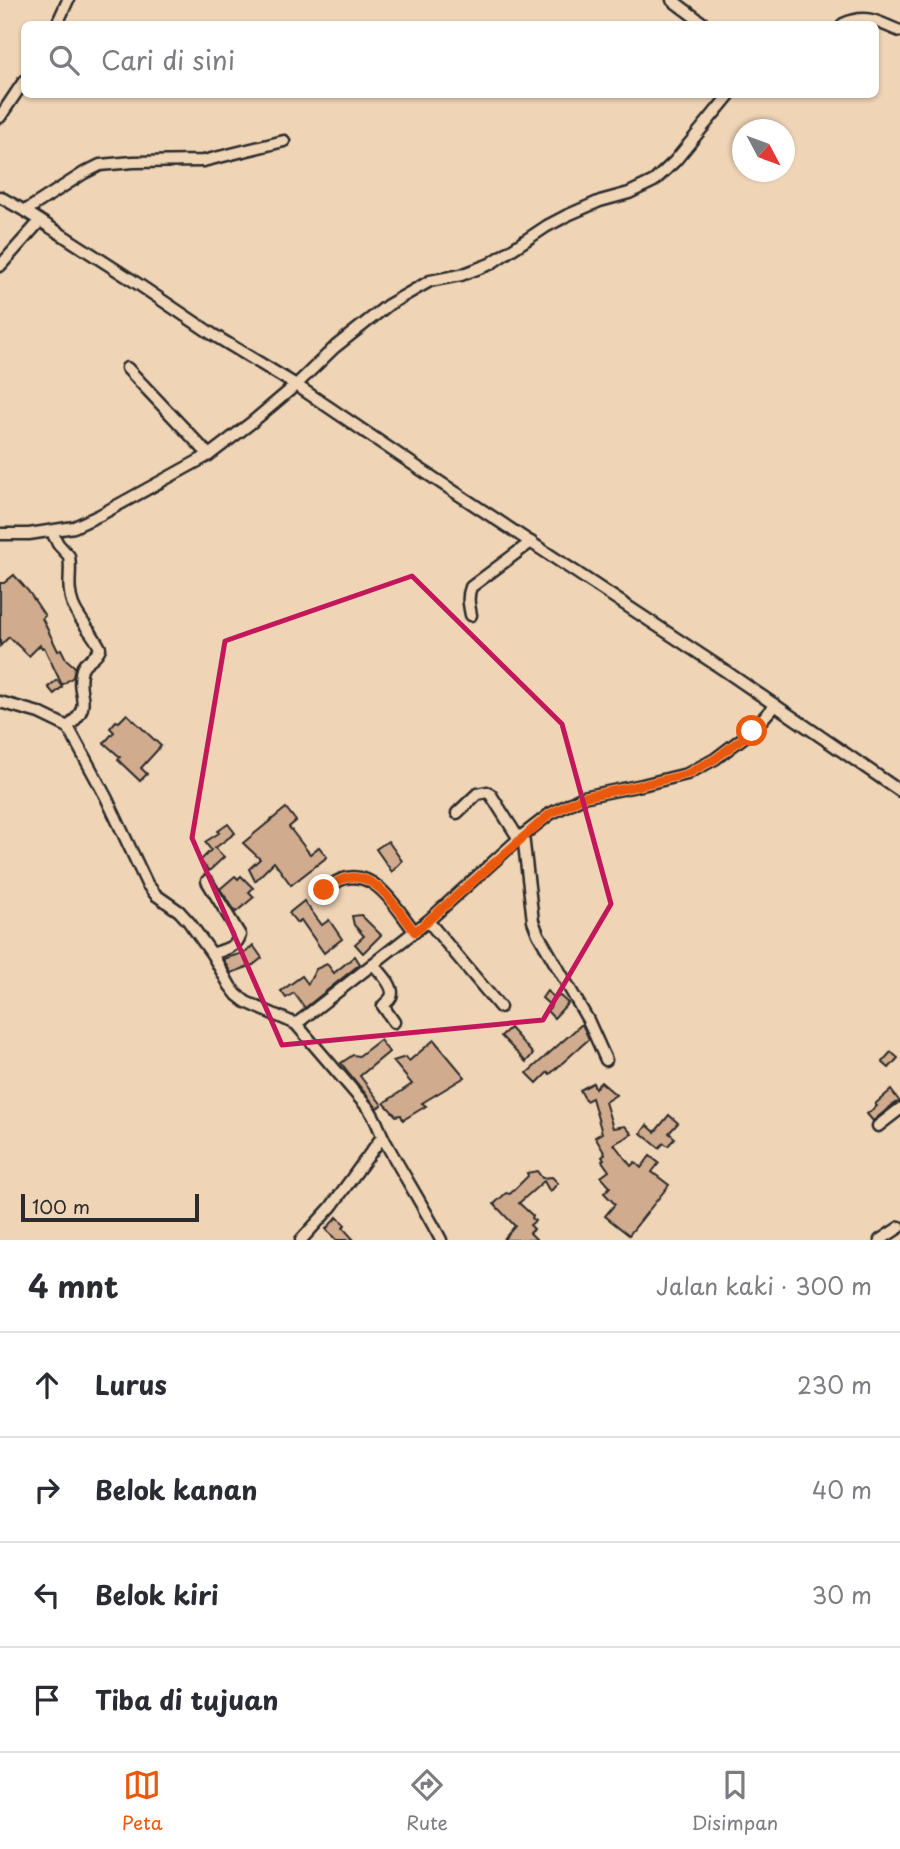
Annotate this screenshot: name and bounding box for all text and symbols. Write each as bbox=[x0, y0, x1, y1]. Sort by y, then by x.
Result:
search box bbox=[21, 21, 879, 98]
text: Cari di sini bbox=[101, 40, 235, 79]
icon: search bbox=[45, 41, 83, 79]
north arrow bbox=[732, 119, 795, 182]
route start bbox=[736, 715, 767, 746]
route end bbox=[308, 874, 339, 905]
scale bar bbox=[21, 1191, 200, 1223]
text: 100 m bbox=[32, 1192, 90, 1220]
text: 4 mnt bbox=[28, 1263, 119, 1308]
text: Jalan kaki · 300 m bbox=[656, 1268, 872, 1303]
text: Lurus bbox=[95, 1365, 167, 1404]
icon: ahead bbox=[28, 1366, 66, 1404]
text: 230 m bbox=[797, 1367, 872, 1402]
text: Belok kanan bbox=[95, 1470, 257, 1509]
icon: right bbox=[28, 1471, 66, 1509]
text: 40 m bbox=[812, 1472, 872, 1507]
text: Belok kiri bbox=[95, 1575, 218, 1614]
icon: left bbox=[28, 1576, 66, 1614]
text: 30 m bbox=[811, 1577, 872, 1612]
text: Tiba di tujuan bbox=[95, 1680, 279, 1719]
icon: arrive bbox=[28, 1681, 66, 1719]
tab: Peta bbox=[122, 1766, 163, 1836]
tab: Rute bbox=[406, 1766, 448, 1836]
tab: Disimpan bbox=[692, 1766, 778, 1836]

